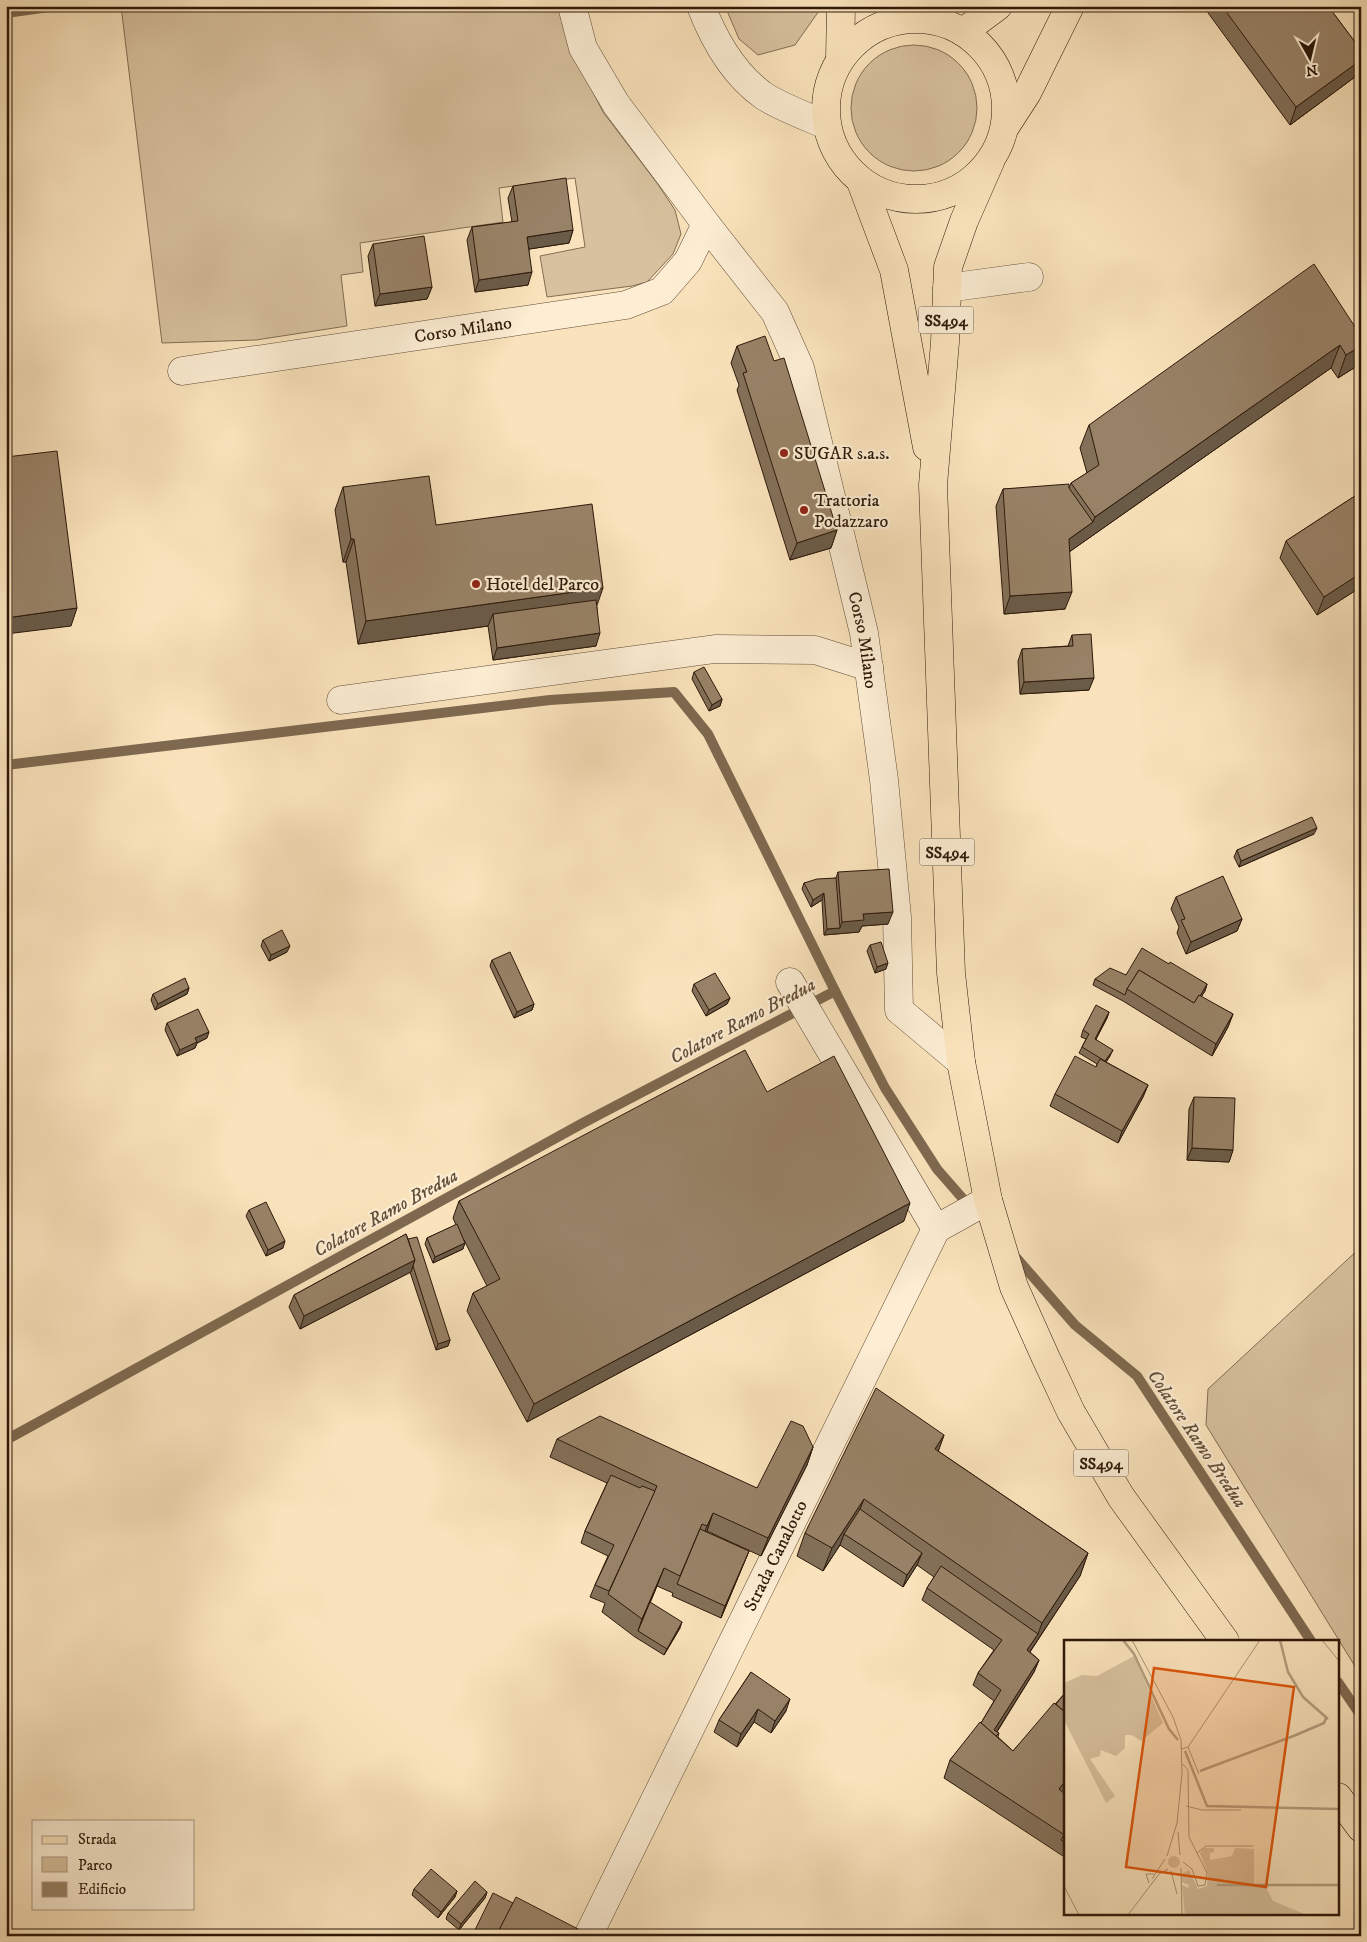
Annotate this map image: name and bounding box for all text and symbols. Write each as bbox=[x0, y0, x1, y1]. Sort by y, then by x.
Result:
north arrow bbox=[1284, 32, 1334, 82]
text: N bbox=[1304, 60, 1319, 80]
road number: SS494 bbox=[918, 306, 974, 334]
street label: Corso Milano bbox=[413, 312, 514, 348]
place label: SUGAR s.a.s. bbox=[794, 443, 890, 465]
marker: SUGAR s.a.s. bbox=[778, 447, 790, 459]
place label: Trattoria Podazzaro bbox=[814, 490, 888, 533]
marker: Trattoria Podazzaro bbox=[798, 504, 810, 516]
place label: Hotel del Parco bbox=[486, 574, 599, 596]
marker: Hotel del Parco bbox=[470, 578, 482, 590]
street label: Corso Milano bbox=[842, 589, 881, 690]
road number: SS494 bbox=[920, 839, 974, 866]
water label: Colatore Ramo Bredua bbox=[666, 973, 820, 1069]
water label: Colatore Ramo Bredua bbox=[309, 1164, 462, 1263]
water label: Colatore Ramo Bredua bbox=[1142, 1365, 1252, 1512]
road number: SS494 bbox=[1074, 1450, 1128, 1476]
street label: Strada Canalotto bbox=[740, 1497, 813, 1615]
inset map bbox=[1064, 1640, 1340, 1914]
legend bbox=[32, 1820, 195, 1910]
text: Strada bbox=[78, 1830, 117, 1849]
text: Parco bbox=[78, 1856, 112, 1875]
text: Edificio bbox=[78, 1880, 126, 1899]

